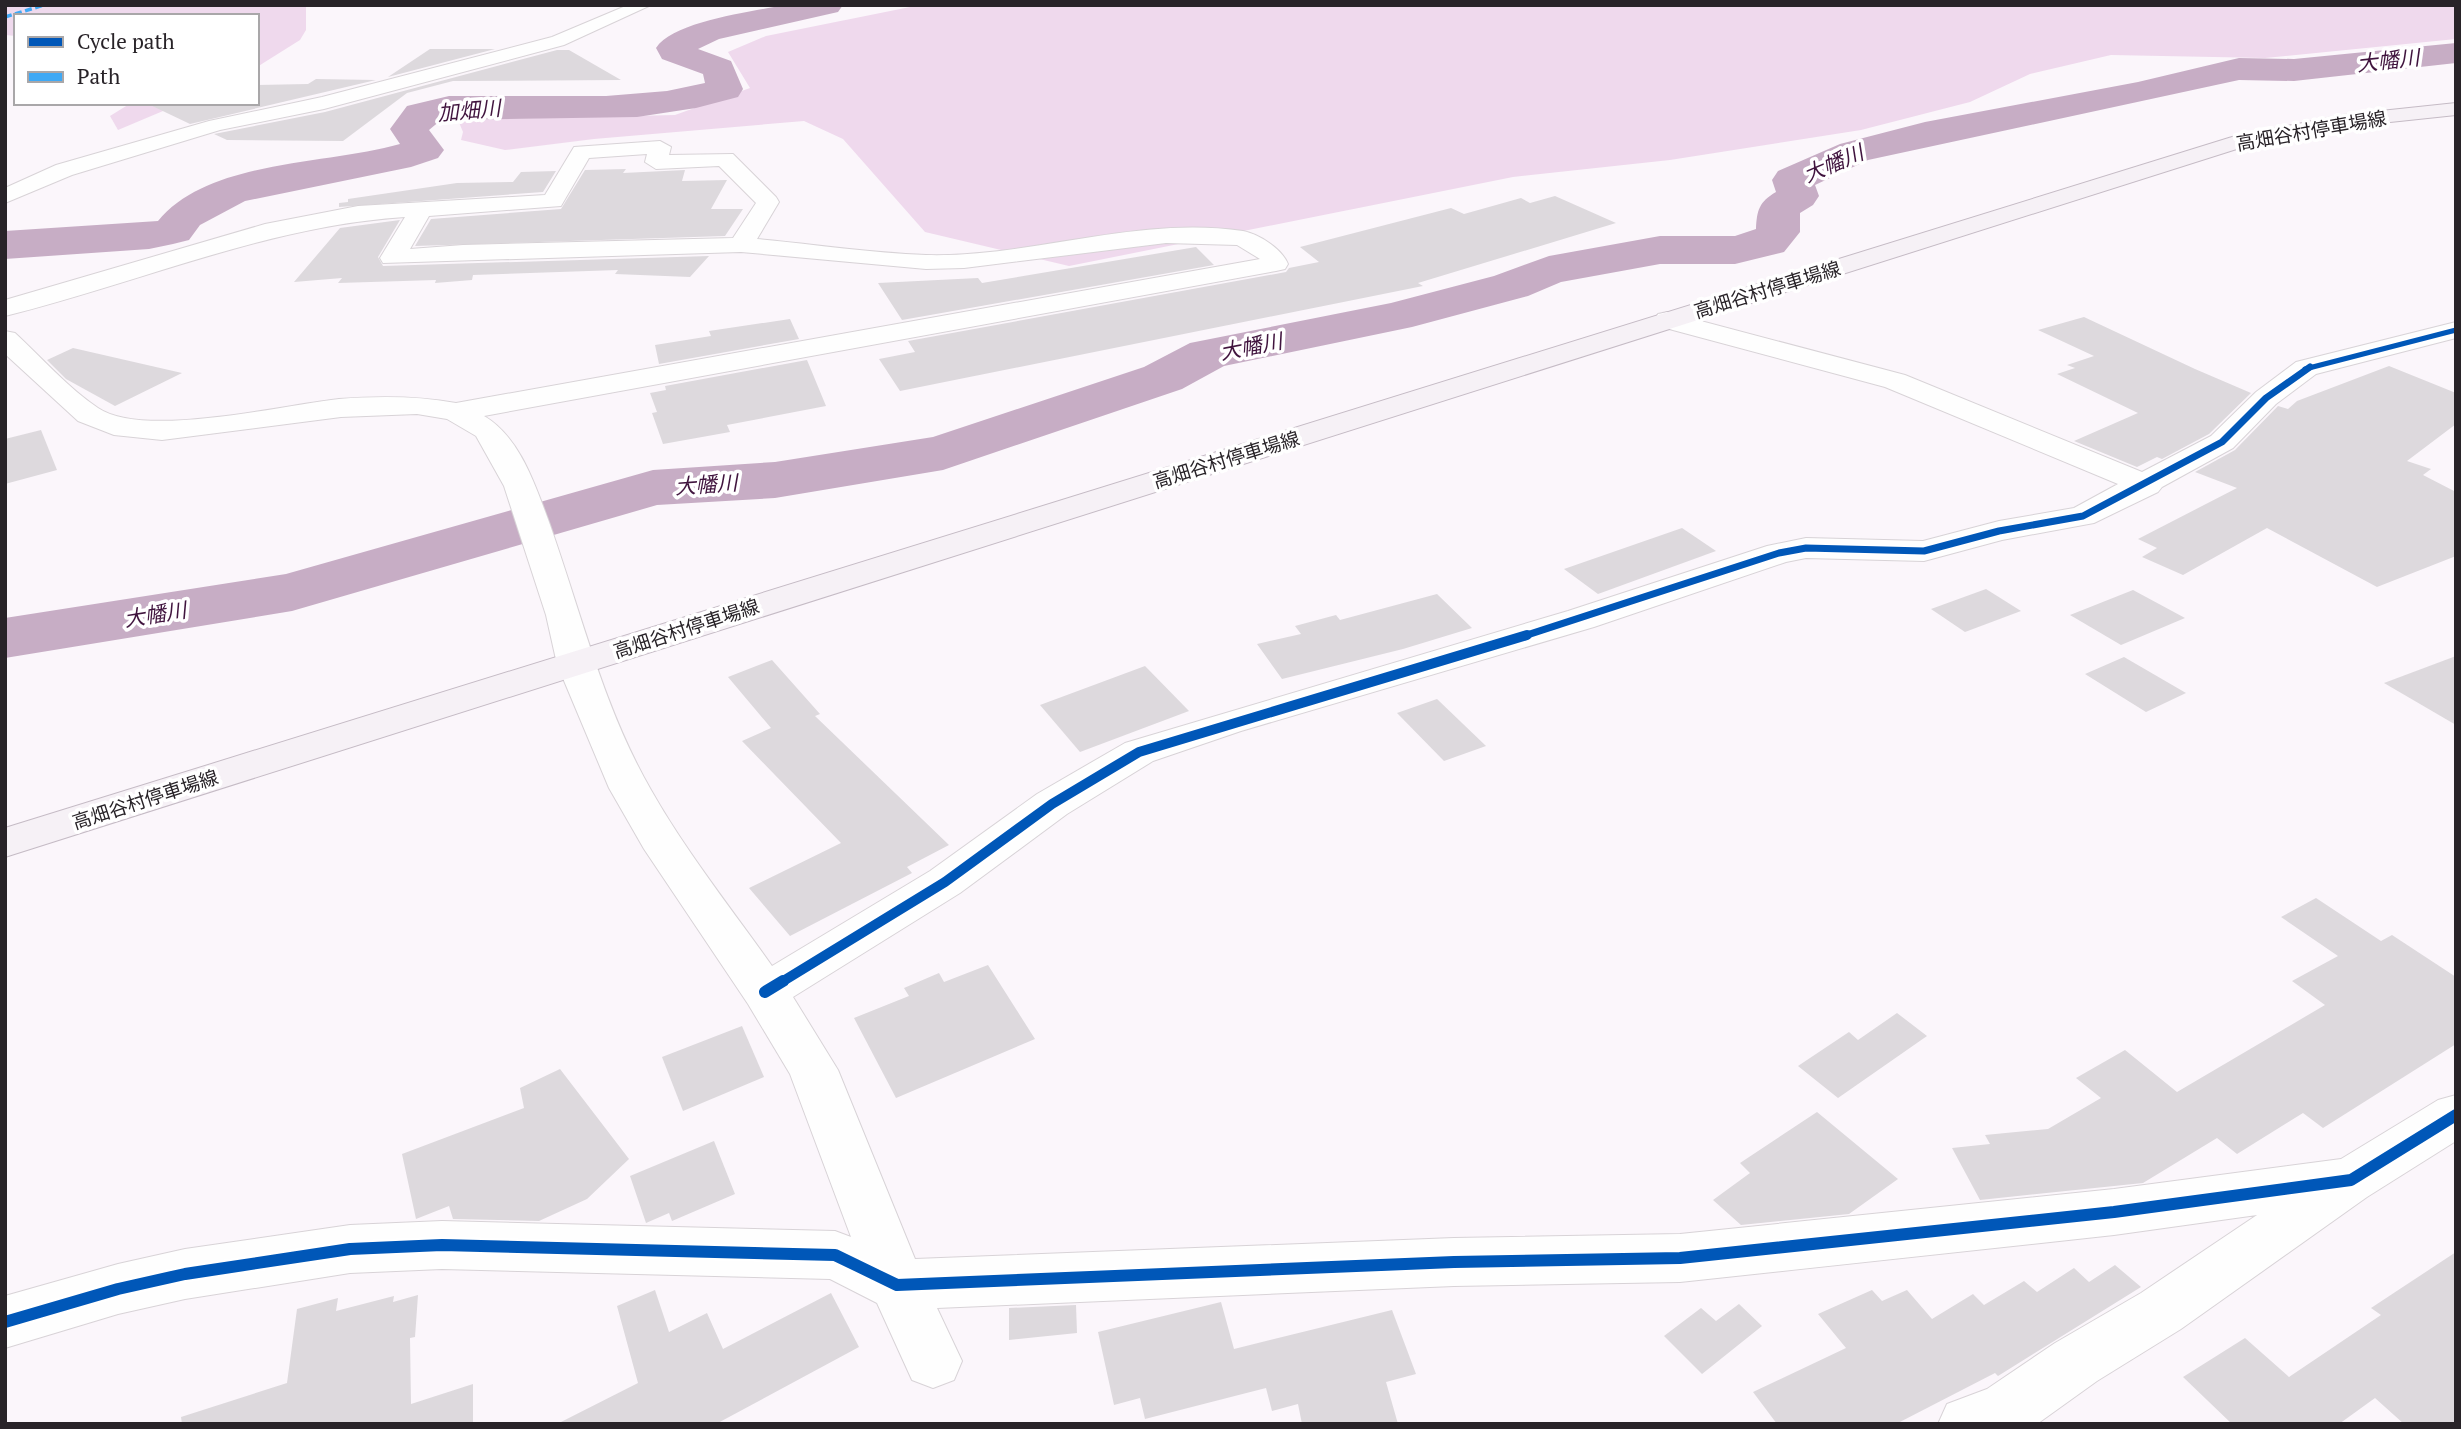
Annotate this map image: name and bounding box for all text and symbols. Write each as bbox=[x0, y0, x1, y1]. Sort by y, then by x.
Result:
legend bbox=[14, 14, 259, 105]
text: Cycle path bbox=[77, 27, 175, 55]
water label: 大幡川 bbox=[2355, 43, 2423, 77]
text: Path bbox=[77, 62, 120, 90]
water label: 加畑川 bbox=[436, 93, 504, 127]
street label: 高畑谷村停車場線 bbox=[2234, 104, 2388, 156]
water label: 大幡川 bbox=[1799, 137, 1869, 188]
street label: 高畑谷村停車場線 bbox=[1691, 255, 1843, 323]
water label: 大幡川 bbox=[1217, 326, 1287, 366]
street label: 高畑谷村停車場線 bbox=[1150, 425, 1302, 493]
water label: 大幡川 bbox=[674, 468, 740, 500]
street label: 高畑谷村停車場線 bbox=[610, 593, 762, 663]
water label: 大幡川 bbox=[122, 595, 190, 633]
street label: 高畑谷村停車場線 bbox=[69, 764, 221, 834]

